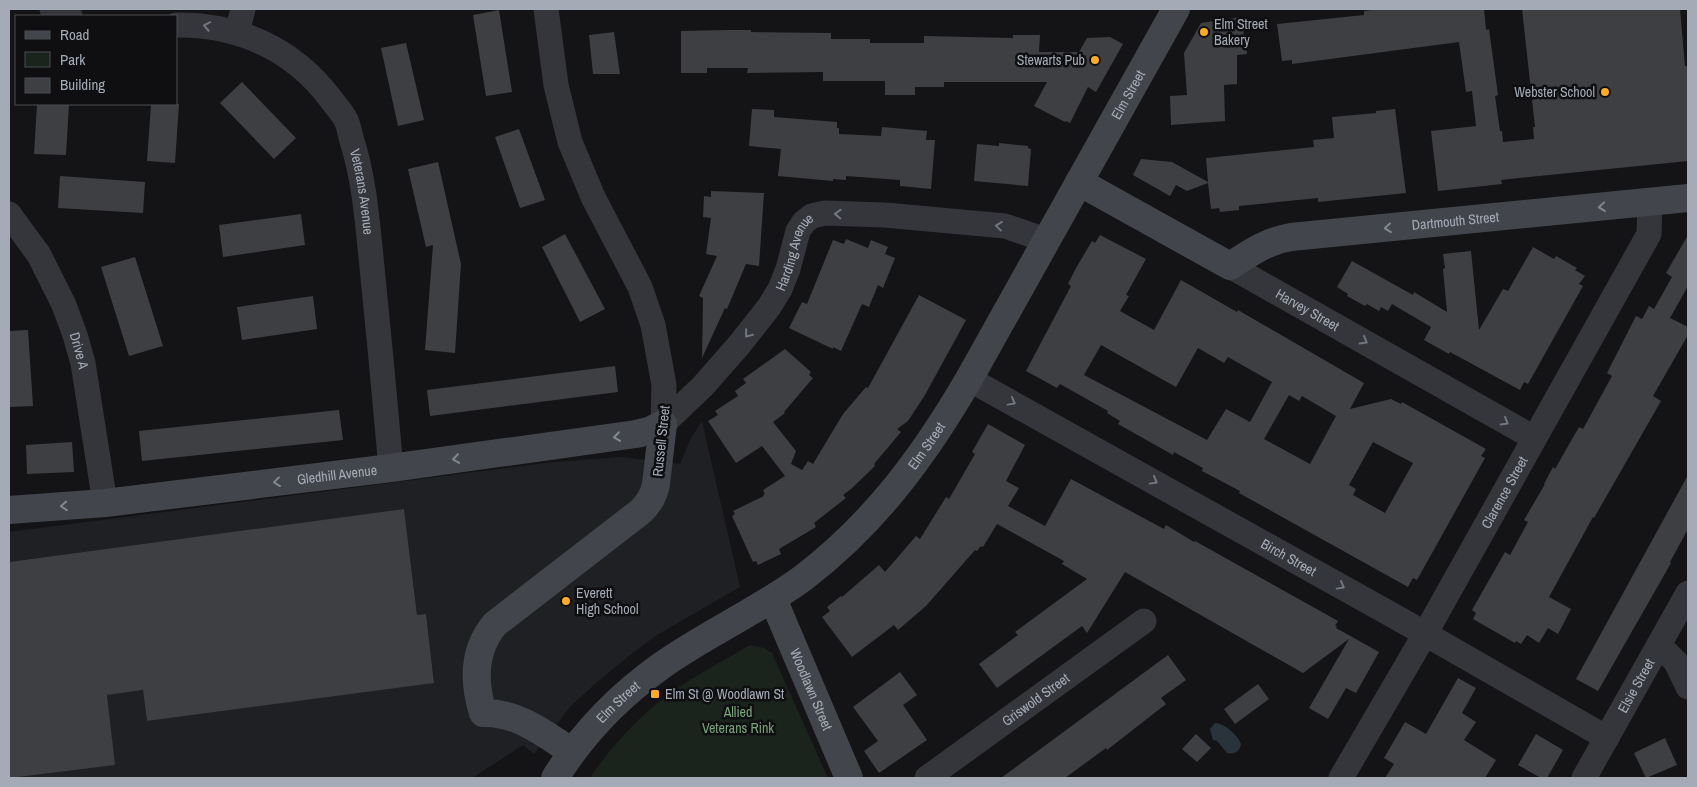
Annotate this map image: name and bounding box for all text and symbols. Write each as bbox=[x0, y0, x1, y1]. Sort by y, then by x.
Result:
legend bbox=[15, 15, 178, 105]
place label: Elm Street Bakery bbox=[1214, 15, 1268, 49]
one-way arrow bbox=[203, 22, 211, 32]
text: Road bbox=[60, 24, 89, 45]
marker: Elm Street Bakery bbox=[1198, 26, 1210, 38]
text: Park bbox=[60, 49, 86, 70]
place label: Stewarts Pub bbox=[1017, 51, 1085, 69]
marker: Stewarts Pub bbox=[1089, 54, 1101, 66]
street label: Elm Street bbox=[1107, 67, 1149, 122]
text: Building bbox=[60, 74, 105, 95]
place label: Webster School bbox=[1514, 83, 1595, 101]
marker: Webster School bbox=[1599, 86, 1611, 98]
street label: Veterans Avenue bbox=[346, 147, 378, 235]
one-way arrow bbox=[1598, 201, 1606, 212]
one-way arrow bbox=[833, 208, 841, 219]
street label: Dartmouth Street bbox=[1411, 208, 1500, 234]
street label: Harding Avenue bbox=[771, 209, 817, 294]
one-way arrow bbox=[995, 221, 1003, 232]
one-way arrow bbox=[1384, 222, 1392, 233]
street label: Harvey Street bbox=[1272, 285, 1342, 335]
one-way arrow bbox=[745, 328, 754, 337]
street label: Drive A bbox=[66, 330, 93, 371]
one-way arrow bbox=[1358, 335, 1367, 345]
one-way arrow bbox=[1007, 395, 1016, 405]
street label: Russell Street bbox=[648, 405, 674, 477]
one-way arrow bbox=[1500, 415, 1509, 425]
street label: Elm Street bbox=[904, 419, 949, 473]
one-way arrow bbox=[612, 431, 621, 441]
one-way arrow bbox=[452, 453, 460, 464]
street label: Clarence Street bbox=[1477, 453, 1532, 532]
street label: Gledhill Avenue bbox=[296, 461, 378, 488]
one-way arrow bbox=[1148, 475, 1157, 485]
one-way arrow bbox=[273, 476, 281, 487]
one-way arrow bbox=[59, 500, 67, 511]
street label: Birch Street bbox=[1258, 535, 1320, 580]
one-way arrow bbox=[1336, 580, 1345, 590]
place label: Everett High School bbox=[576, 584, 639, 618]
marker: Everett High School bbox=[560, 595, 572, 607]
street label: Woodlawn Street bbox=[786, 645, 837, 733]
street label: Elsie Street bbox=[1614, 655, 1658, 716]
street label: Griswold Street bbox=[998, 669, 1073, 730]
street label: Elm Street bbox=[592, 677, 643, 727]
place label: Elm St @ Woodlawn St bbox=[665, 685, 784, 703]
marker: Elm St @ Woodlawn St bbox=[649, 688, 661, 700]
park label: Allied Veterans Rink bbox=[702, 703, 774, 737]

